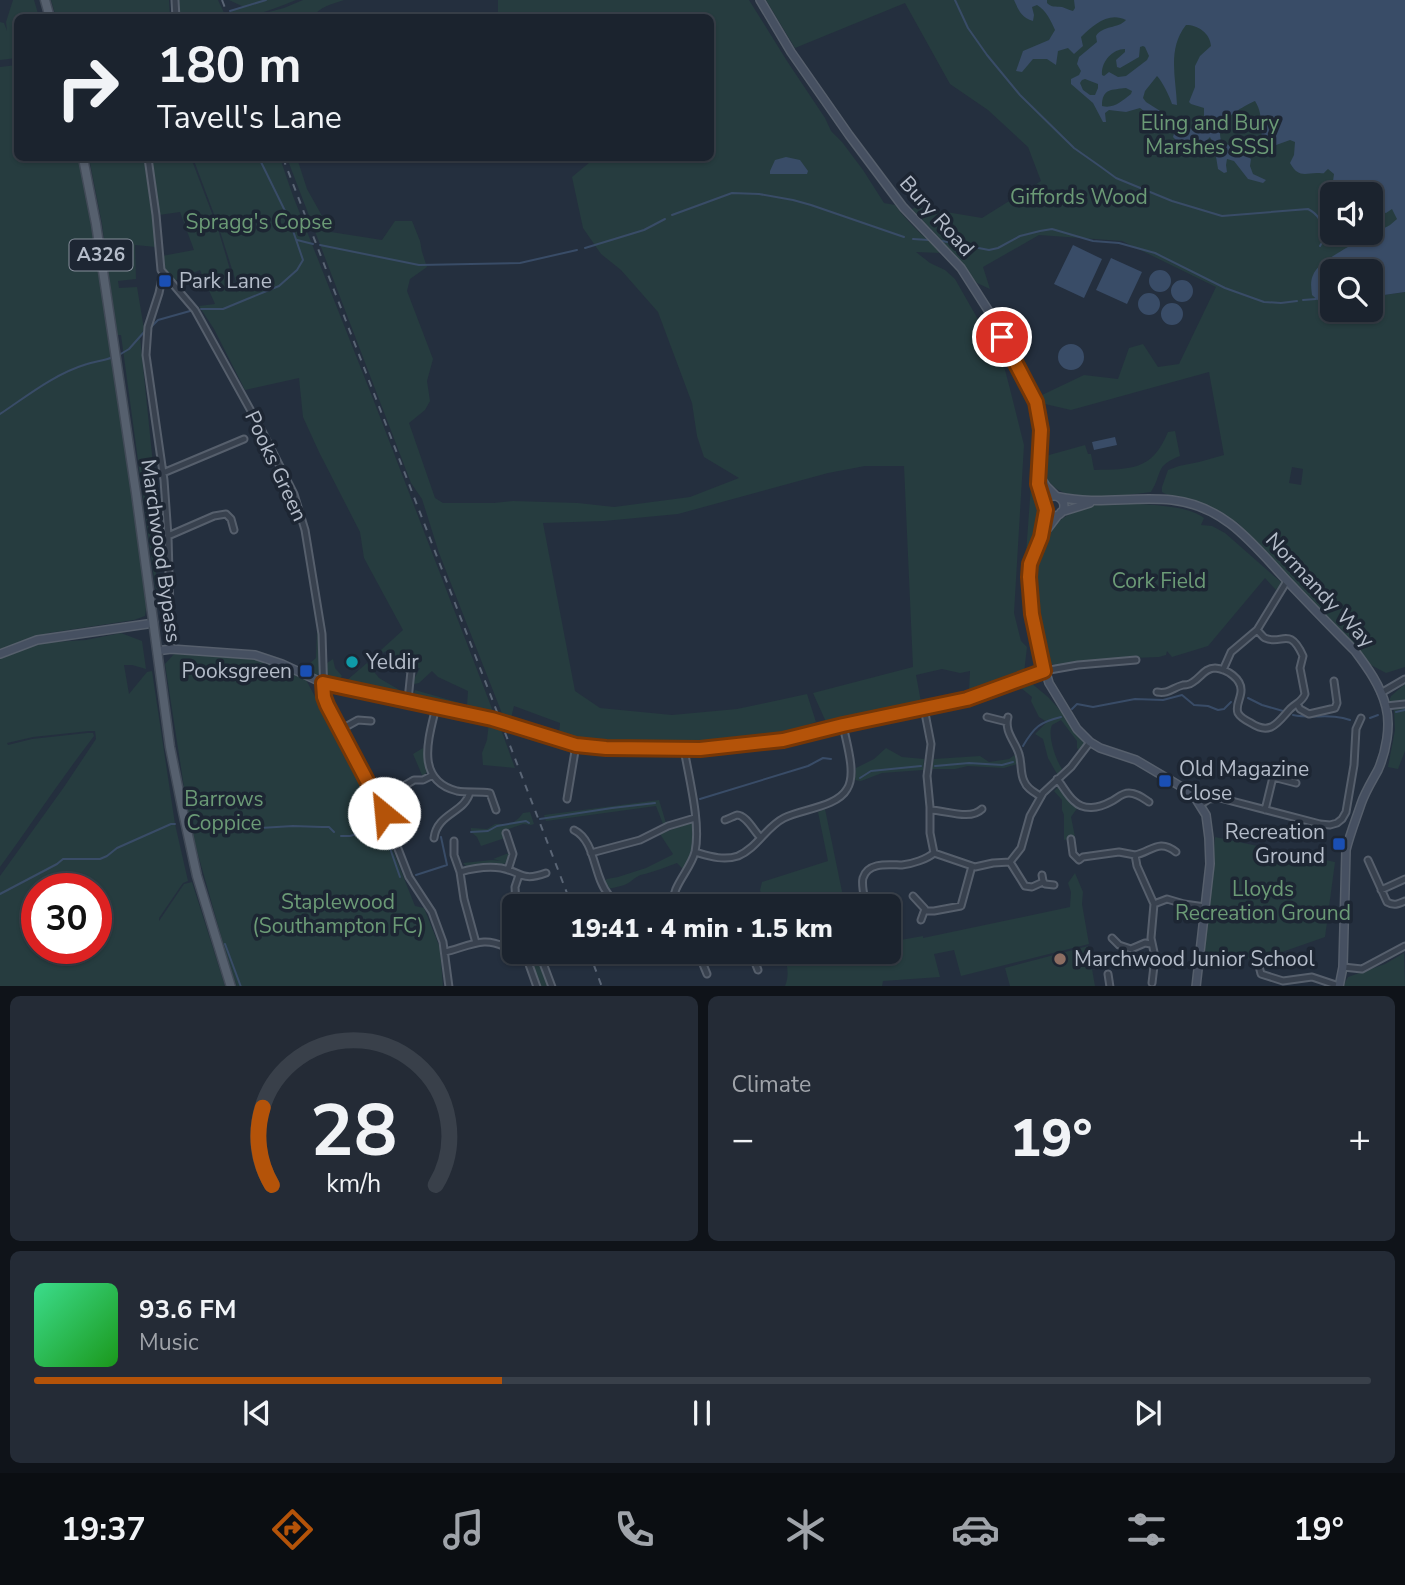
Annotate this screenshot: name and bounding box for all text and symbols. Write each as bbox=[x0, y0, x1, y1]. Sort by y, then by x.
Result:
text: 180 m bbox=[157, 32, 301, 99]
icon: right bbox=[42, 42, 133, 133]
text: Tavell's Lane bbox=[157, 96, 342, 139]
park label: Eling and Bury Marshes SSSI bbox=[1141, 109, 1279, 161]
street label: Bury Road bbox=[893, 170, 981, 262]
map controls bbox=[1320, 182, 1383, 322]
button: sound bbox=[1320, 182, 1383, 245]
park label: Giffords Wood bbox=[1010, 183, 1148, 211]
park label: Spragg's Copse bbox=[185, 208, 333, 236]
road number: A326 bbox=[70, 240, 132, 270]
button: search bbox=[1320, 259, 1383, 322]
place label: Park Lane bbox=[179, 267, 272, 295]
marker: Park Lane bbox=[157, 273, 173, 289]
pin bbox=[972, 307, 1032, 367]
icon: arrive bbox=[983, 318, 1021, 356]
street label: Pooks Green bbox=[238, 406, 314, 526]
street label: Marchwood Bypass bbox=[134, 457, 188, 645]
street label: Normandy Way bbox=[1259, 526, 1381, 654]
park label: Cork Field bbox=[1112, 567, 1206, 595]
place label: Yeldir bbox=[365, 648, 419, 676]
marker: Yeldir bbox=[344, 654, 360, 670]
place label: Pooksgreen bbox=[181, 657, 292, 685]
marker: Pooksgreen bbox=[298, 663, 314, 679]
place label: Old Magazine Close bbox=[1179, 755, 1309, 807]
marker: Old Magazine Close bbox=[1157, 773, 1173, 789]
position arrow bbox=[347, 776, 421, 850]
park label: Barrows Coppice bbox=[184, 785, 264, 837]
place label: Recreation Ground bbox=[1225, 818, 1325, 870]
marker: Recreation Ground bbox=[1331, 836, 1347, 852]
speed limit sign: 30 bbox=[21, 873, 112, 964]
park label: Lloyds Recreation Ground bbox=[1175, 875, 1351, 927]
park label: Staplewood (Southampton FC) bbox=[252, 888, 424, 940]
text: 19:41 · 4 min · 1.5 km bbox=[570, 911, 833, 946]
place label: Marchwood Junior School bbox=[1074, 945, 1315, 973]
marker: Marchwood Junior School bbox=[1052, 951, 1068, 967]
text: Climate bbox=[732, 1069, 811, 1100]
text: 28 bbox=[310, 1081, 397, 1181]
text: 19° bbox=[1010, 1103, 1092, 1174]
text: − bbox=[732, 1114, 754, 1165]
text: + bbox=[1348, 1114, 1371, 1165]
text: km/h bbox=[326, 1166, 381, 1200]
text: 93.6 FM bbox=[139, 1292, 236, 1327]
text: Music bbox=[139, 1327, 199, 1358]
icon: previous bbox=[238, 1394, 276, 1432]
icon: pause bbox=[683, 1394, 721, 1432]
icon: next bbox=[1129, 1394, 1167, 1432]
icon: directions bbox=[268, 1505, 317, 1554]
icon: music bbox=[439, 1505, 488, 1554]
icon: phone bbox=[610, 1505, 659, 1554]
icon: climate bbox=[781, 1505, 830, 1554]
icon: car bbox=[951, 1505, 1000, 1554]
icon: filters bbox=[1122, 1505, 1171, 1554]
text: 19:37 bbox=[61, 1508, 146, 1551]
text: 19° bbox=[1293, 1508, 1344, 1551]

